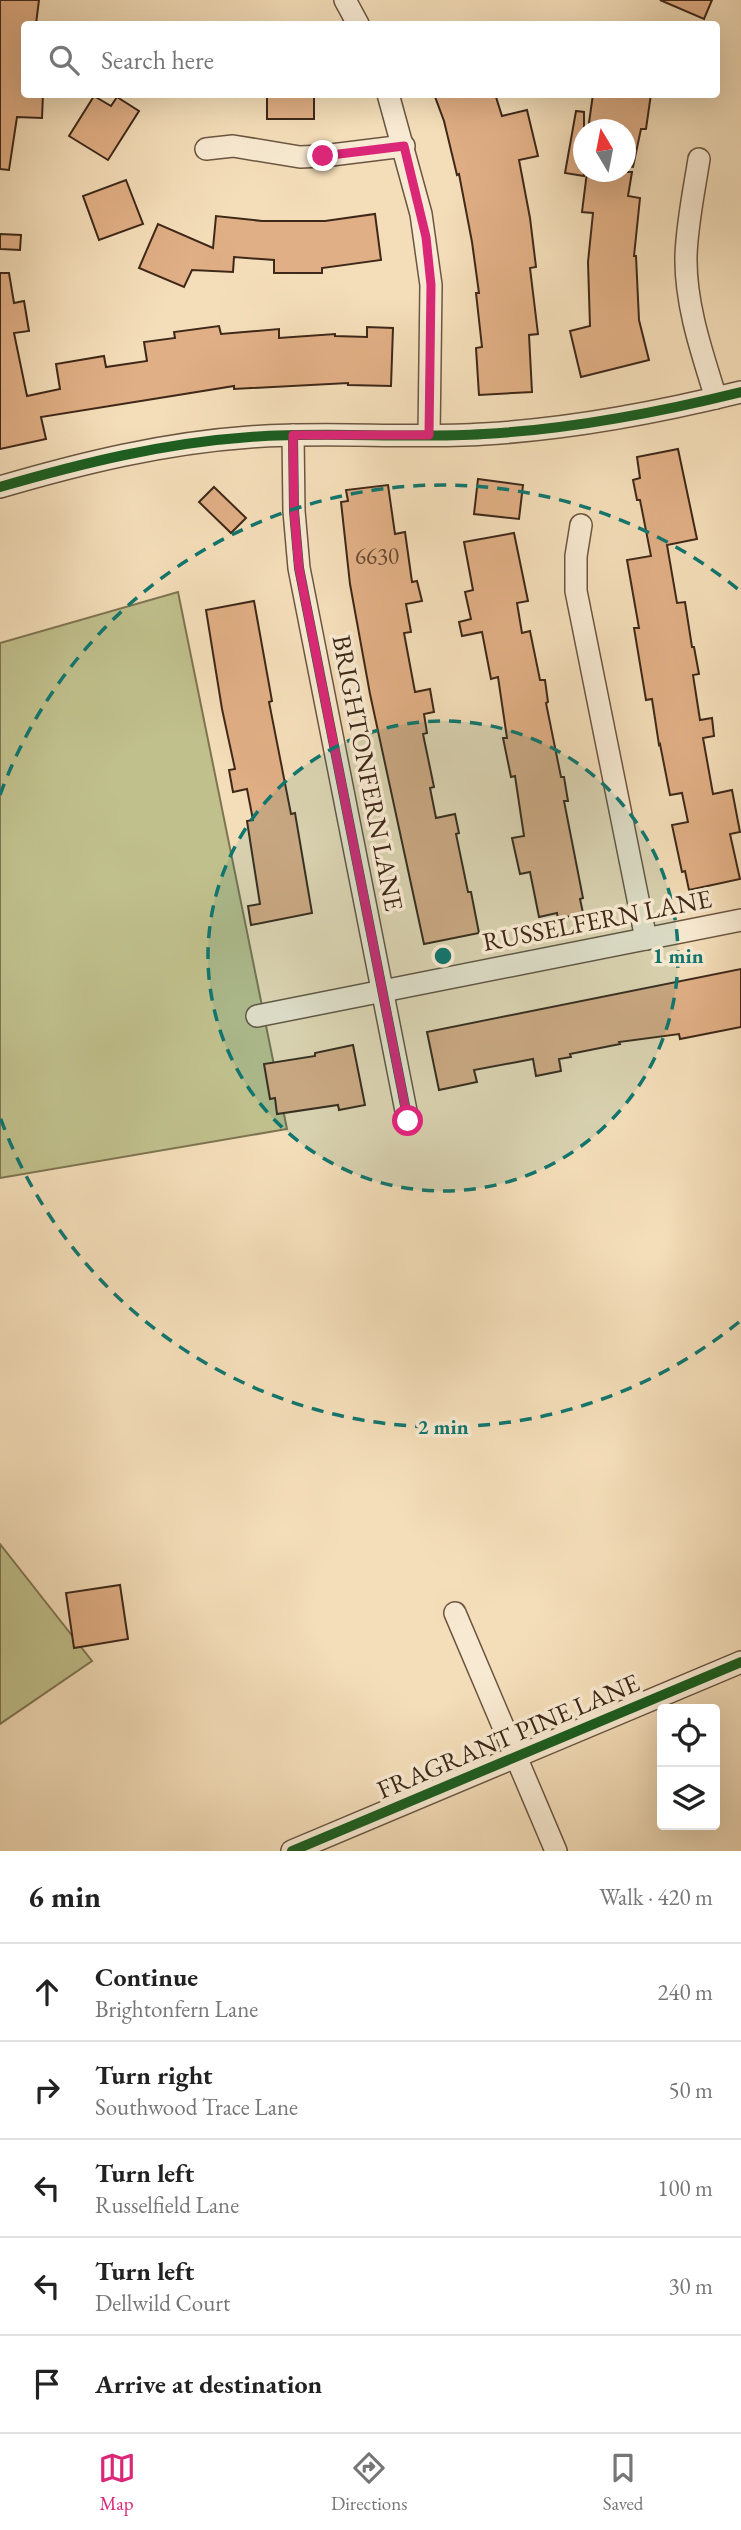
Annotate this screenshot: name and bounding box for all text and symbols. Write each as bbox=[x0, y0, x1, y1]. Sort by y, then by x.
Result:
search box bbox=[21, 21, 720, 98]
icon: search bbox=[45, 41, 83, 79]
text: Search here bbox=[101, 43, 214, 77]
north arrow bbox=[573, 119, 636, 182]
route end bbox=[307, 140, 338, 171]
house number: 6630 bbox=[355, 541, 399, 571]
street label: BRIGHTONFERN LANE bbox=[325, 632, 412, 914]
street label: RUSSELFERN LANE bbox=[480, 881, 715, 959]
text: 1 min bbox=[652, 942, 704, 969]
centre of rings bbox=[431, 944, 455, 968]
route start bbox=[392, 1105, 423, 1136]
text: 2 min bbox=[417, 1413, 469, 1440]
street label: FRAGRANT PINE LANE bbox=[372, 1665, 645, 1807]
map controls bbox=[657, 1704, 720, 1830]
button: locate bbox=[657, 1704, 720, 1767]
button: layers bbox=[657, 1767, 720, 1830]
text: 6 min bbox=[28, 1877, 101, 1916]
text: Walk · 420 m bbox=[599, 1882, 713, 1912]
text: Continue bbox=[95, 1960, 198, 1994]
icon: ahead bbox=[28, 1973, 66, 2011]
text: 240 m bbox=[657, 1977, 713, 2007]
text: Brightonfern Lane bbox=[95, 1994, 258, 2024]
text: Turn right bbox=[95, 2058, 213, 2092]
icon: right bbox=[28, 2071, 66, 2109]
text: 50 m bbox=[668, 2075, 713, 2105]
text: Southwood Trace Lane bbox=[95, 2092, 298, 2122]
text: Turn left bbox=[95, 2156, 194, 2190]
icon: left bbox=[28, 2169, 66, 2207]
text: 100 m bbox=[657, 2173, 713, 2203]
text: Russelfield Lane bbox=[95, 2190, 239, 2220]
text: Turn left bbox=[95, 2254, 194, 2288]
icon: left bbox=[28, 2267, 66, 2305]
text: 30 m bbox=[668, 2271, 713, 2301]
text: Dellwild Court bbox=[95, 2288, 230, 2318]
icon: arrive bbox=[28, 2365, 66, 2403]
text: Arrive at destination bbox=[95, 2367, 322, 2401]
tab: Map bbox=[98, 2449, 136, 2516]
tab: Directions bbox=[331, 2449, 407, 2516]
tab: Saved bbox=[603, 2449, 643, 2516]

